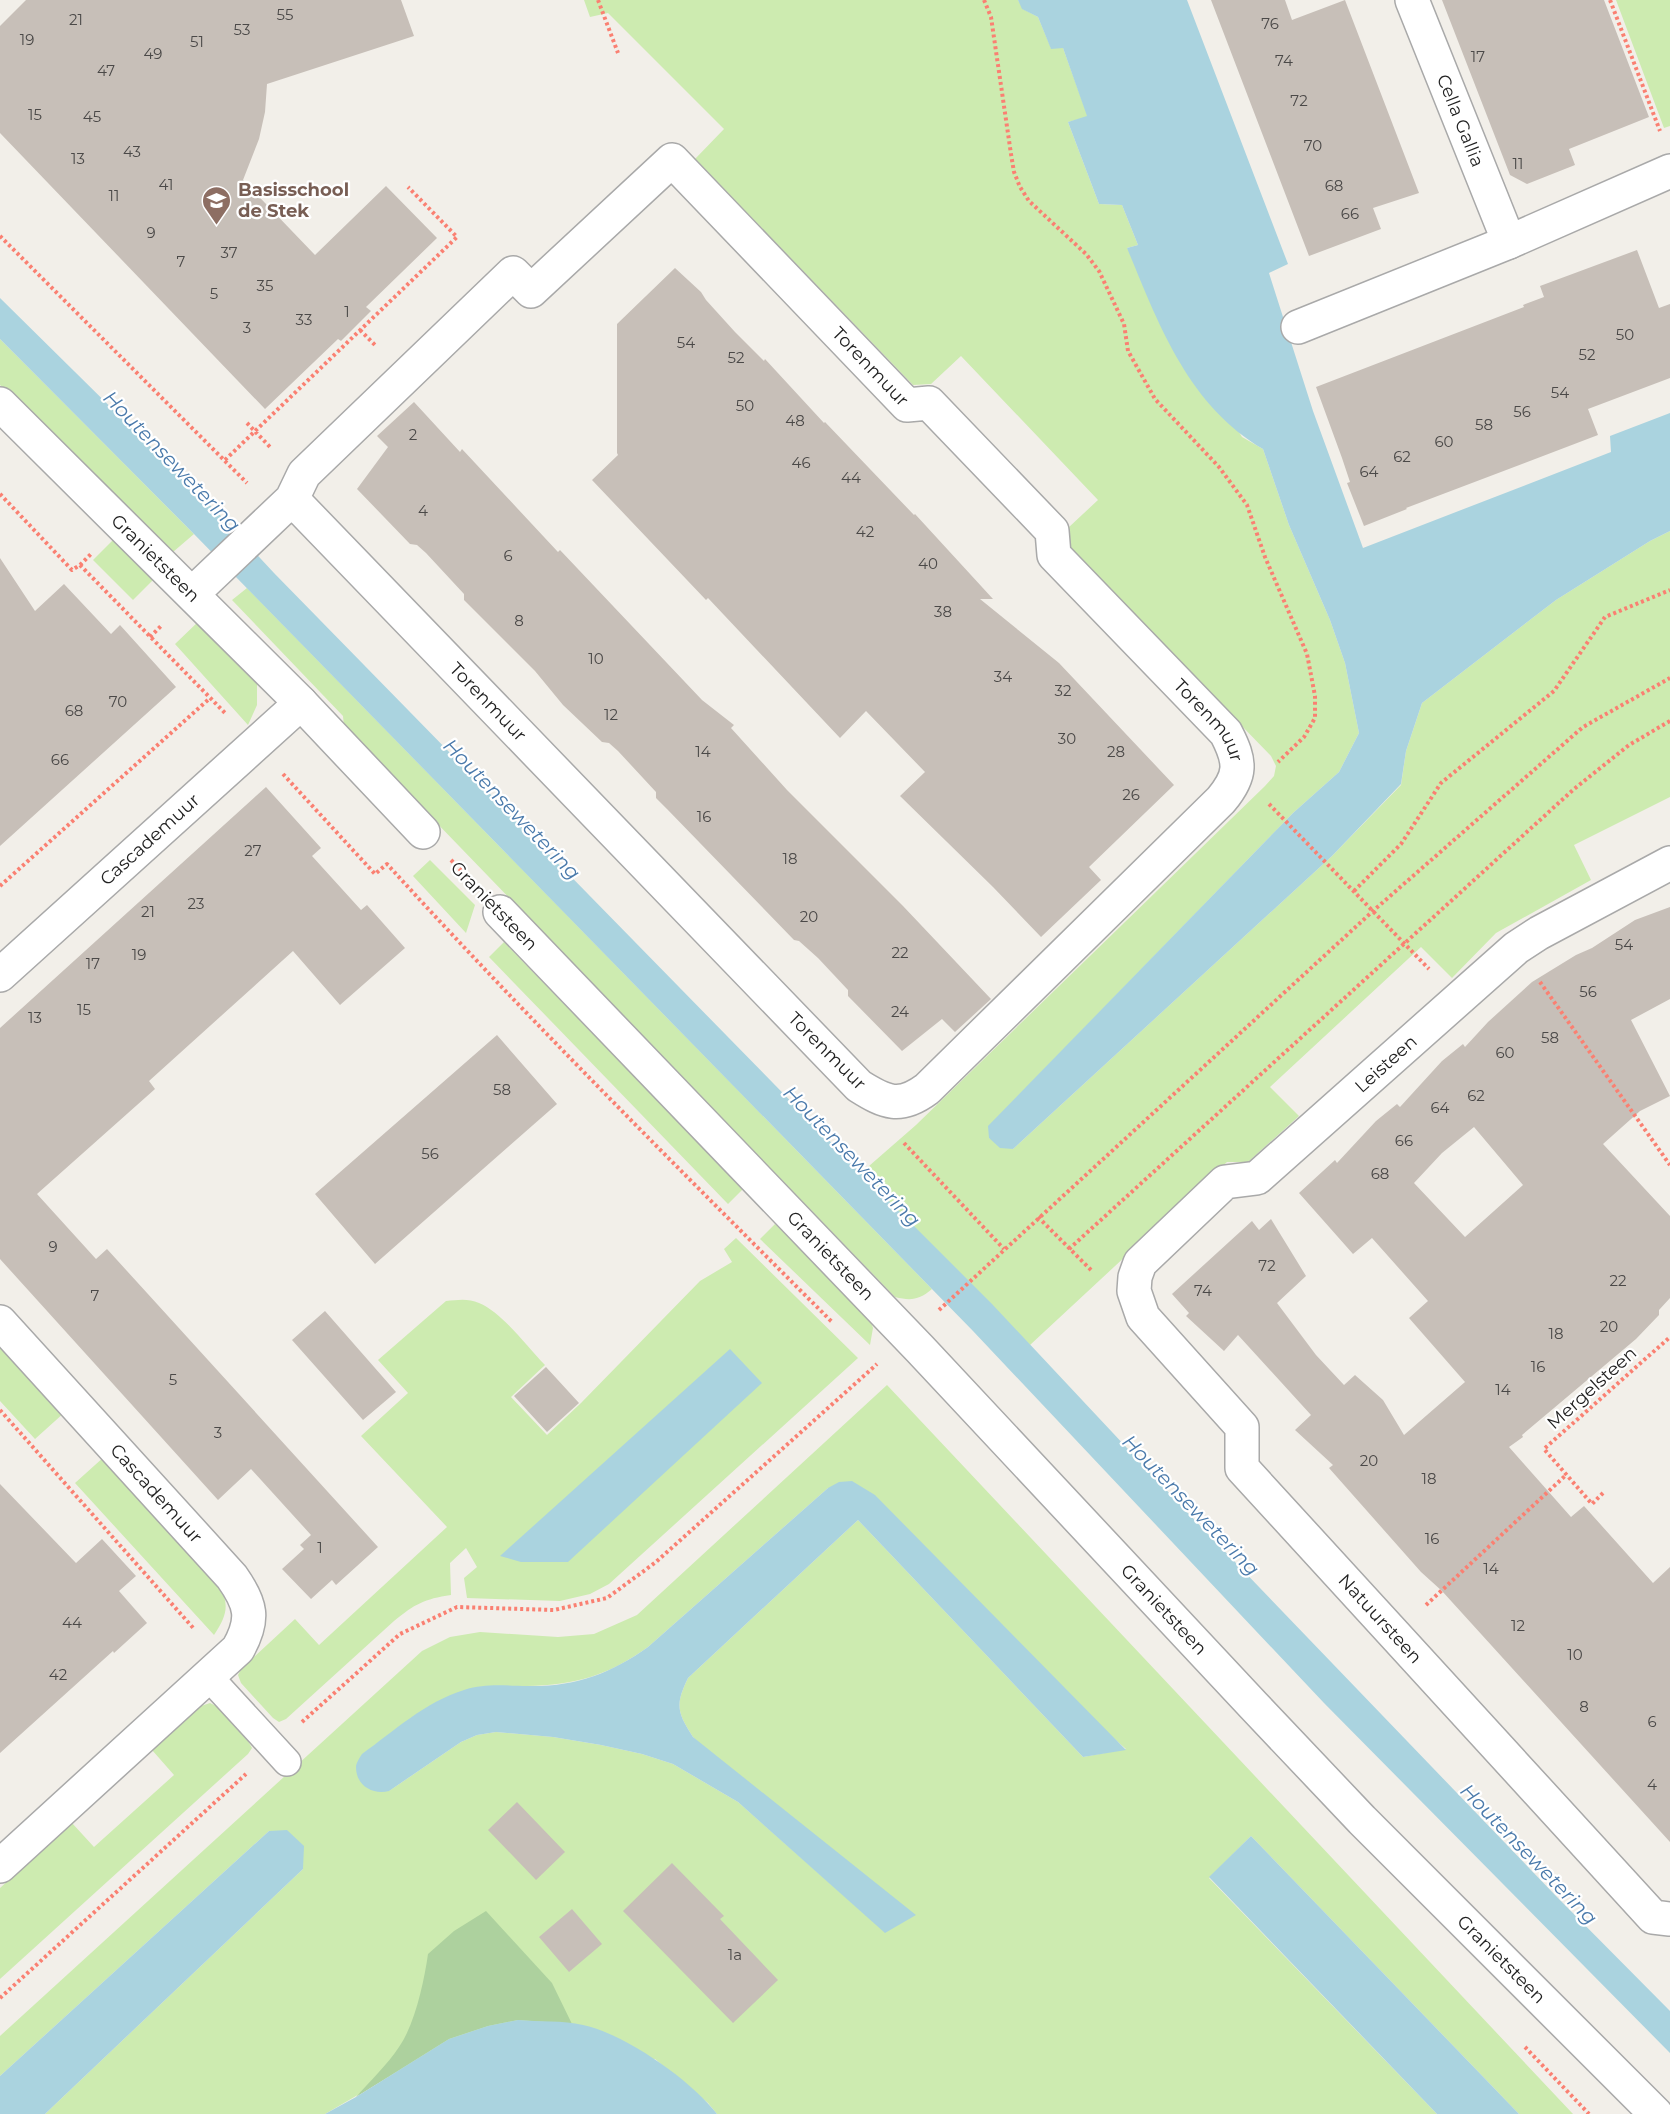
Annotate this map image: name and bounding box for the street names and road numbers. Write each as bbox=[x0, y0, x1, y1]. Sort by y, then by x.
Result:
street label: Cella Gallia bbox=[1432, 71, 1489, 170]
street label: Torenmuur bbox=[827, 323, 913, 411]
street label: Granietsteen bbox=[106, 510, 204, 607]
street label: Torenmuur bbox=[445, 658, 531, 746]
street label: Torenmuur bbox=[1169, 674, 1248, 764]
street label: Cascademuur bbox=[96, 789, 204, 890]
street label: Granietsteen bbox=[446, 857, 542, 955]
street label: Torenmuur bbox=[783, 1007, 871, 1095]
street label: Leisteen bbox=[1350, 1030, 1422, 1098]
street label: Granietsteen bbox=[782, 1206, 879, 1305]
street label: Mergelsteen bbox=[1543, 1342, 1641, 1434]
street label: Cascademuur bbox=[105, 1439, 207, 1548]
street label: Granietsteen bbox=[1116, 1560, 1211, 1659]
street label: Natuursteen bbox=[1334, 1570, 1427, 1668]
street label: Granietsteen bbox=[1453, 1911, 1550, 2008]

